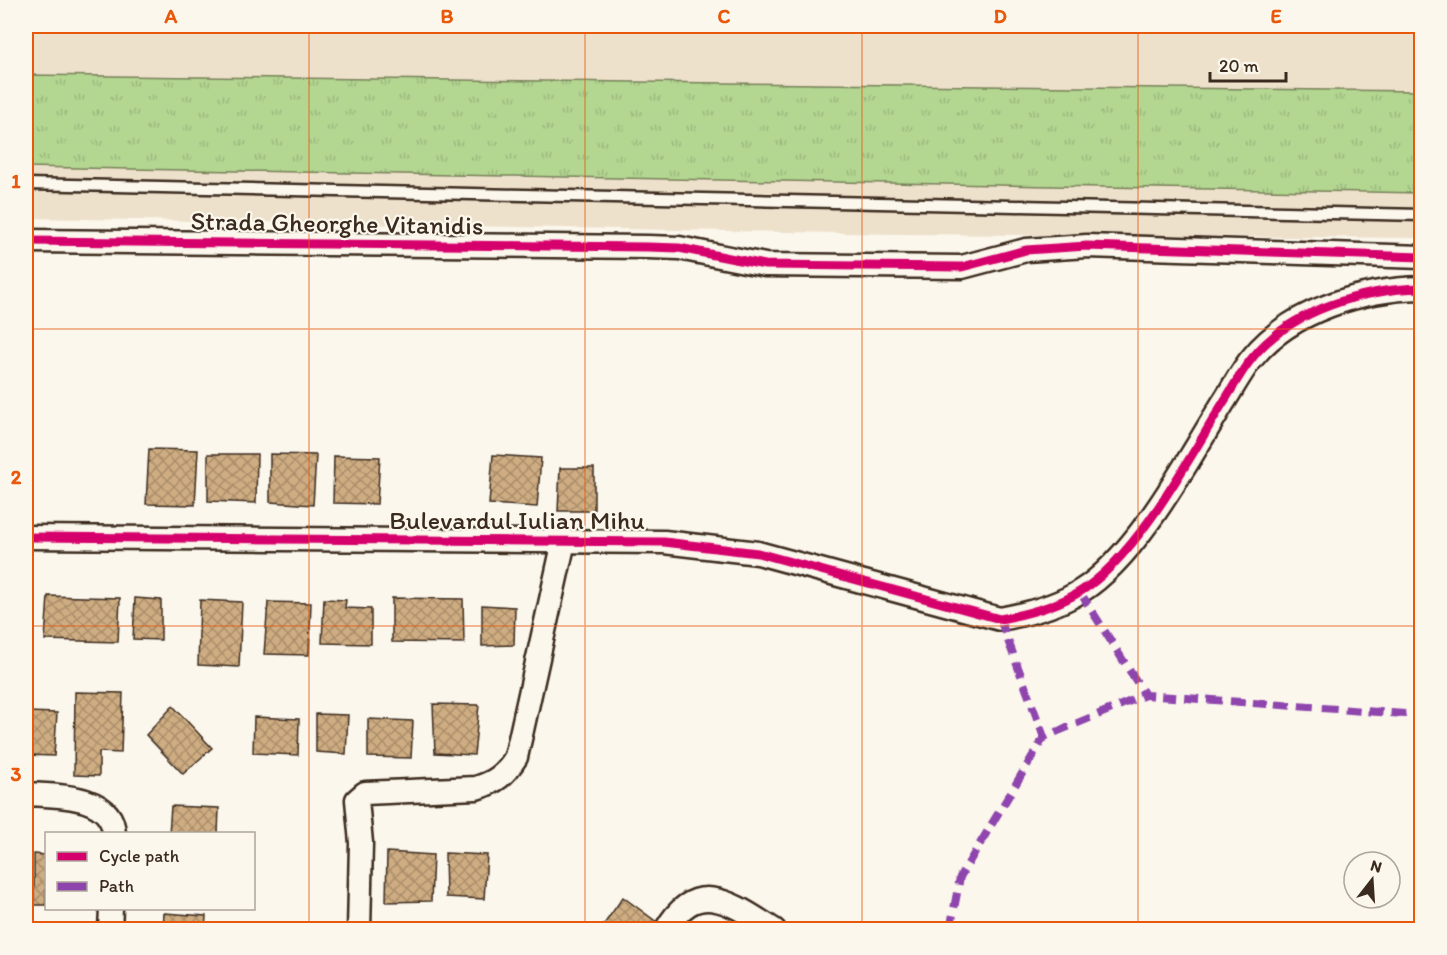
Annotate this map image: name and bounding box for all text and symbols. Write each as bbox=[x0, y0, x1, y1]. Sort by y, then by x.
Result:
text: A bbox=[164, 4, 178, 28]
text: B bbox=[441, 4, 454, 28]
text: C bbox=[718, 4, 731, 28]
text: D bbox=[993, 4, 1007, 28]
text: E bbox=[1270, 4, 1282, 28]
scale bar bbox=[1210, 45, 1286, 83]
text: 20 m bbox=[1219, 55, 1259, 77]
text: 1 bbox=[11, 169, 21, 193]
street label: Strada Gheorghe Vitanidis bbox=[190, 204, 484, 242]
text: 2 bbox=[11, 465, 22, 489]
street label: Bulevardul Iulian Mihu bbox=[389, 504, 645, 536]
text: 3 bbox=[11, 762, 22, 786]
legend bbox=[45, 832, 255, 910]
text: Cycle path bbox=[99, 845, 180, 867]
north arrow bbox=[1342, 850, 1402, 910]
text: N bbox=[1368, 855, 1384, 877]
text: Path bbox=[99, 875, 134, 897]

